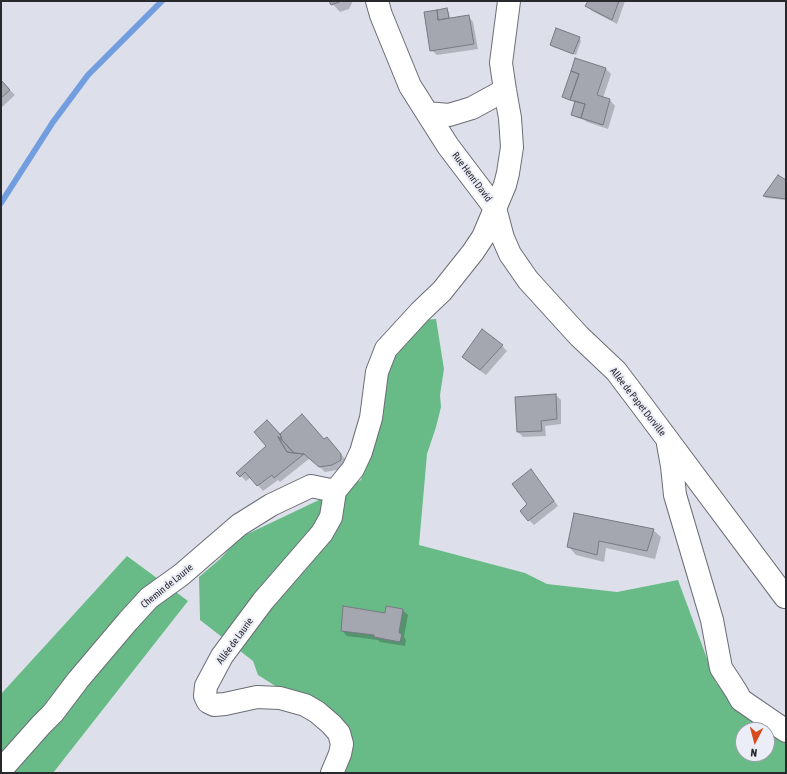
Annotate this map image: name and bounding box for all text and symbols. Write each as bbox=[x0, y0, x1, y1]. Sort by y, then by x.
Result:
street label: Rue Henri David bbox=[449, 150, 495, 204]
street label: Allée de Papet Dorville bbox=[608, 365, 668, 439]
street label: Chemin de Laurie bbox=[139, 561, 195, 611]
street label: Allée de Laurie bbox=[214, 616, 256, 666]
north arrow bbox=[735, 722, 775, 762]
text: N bbox=[750, 747, 758, 759]

